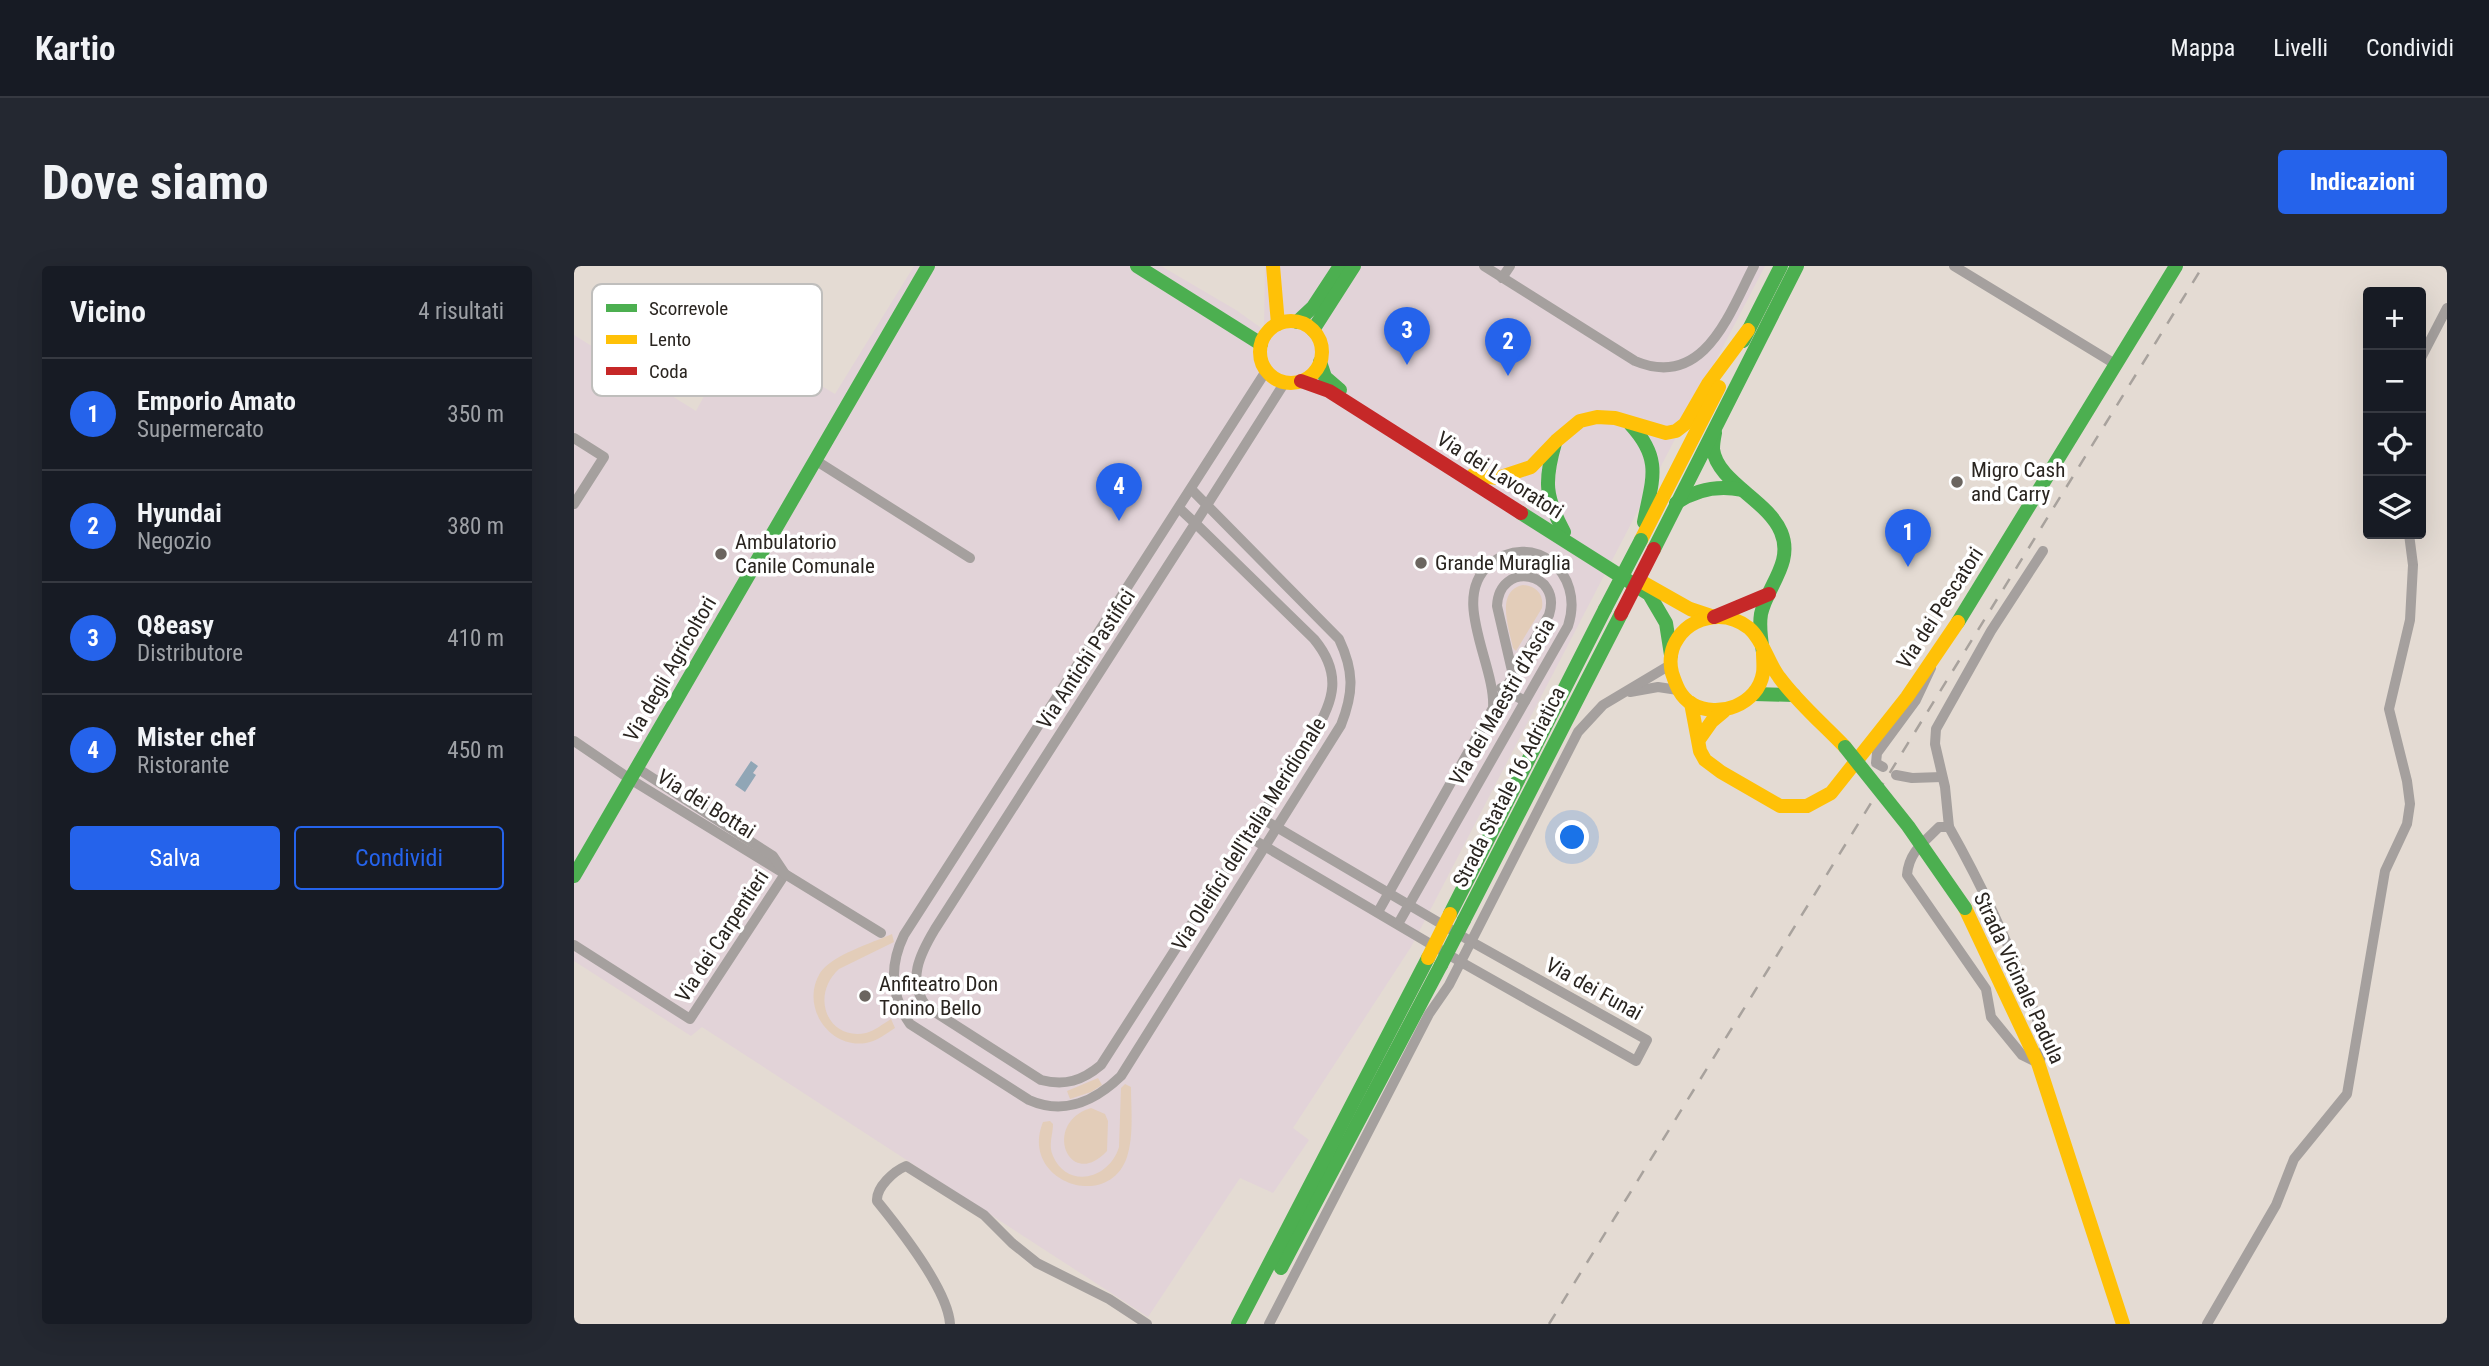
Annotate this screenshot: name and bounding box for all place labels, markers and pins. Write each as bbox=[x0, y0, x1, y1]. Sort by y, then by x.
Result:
pin: 3 bbox=[1384, 307, 1430, 365]
pin: 2 bbox=[1485, 318, 1531, 376]
place label: Migro Cash and Carry bbox=[1971, 458, 2065, 506]
pin: 4 bbox=[1096, 463, 1142, 521]
marker: Migro Cash and Carry bbox=[1949, 474, 1965, 490]
pin: 1 bbox=[1885, 509, 1931, 567]
place label: Ambulatorio Canile Comunale bbox=[735, 530, 875, 578]
marker: Ambulatorio Canile Comunale bbox=[713, 546, 729, 562]
place label: Grande Muraglia bbox=[1435, 551, 1571, 575]
marker: Grande Muraglia bbox=[1413, 555, 1429, 571]
place label: Anfiteatro Don Tonino Bello bbox=[879, 972, 998, 1020]
marker: Anfiteatro Don Tonino Bello bbox=[857, 988, 873, 1004]

